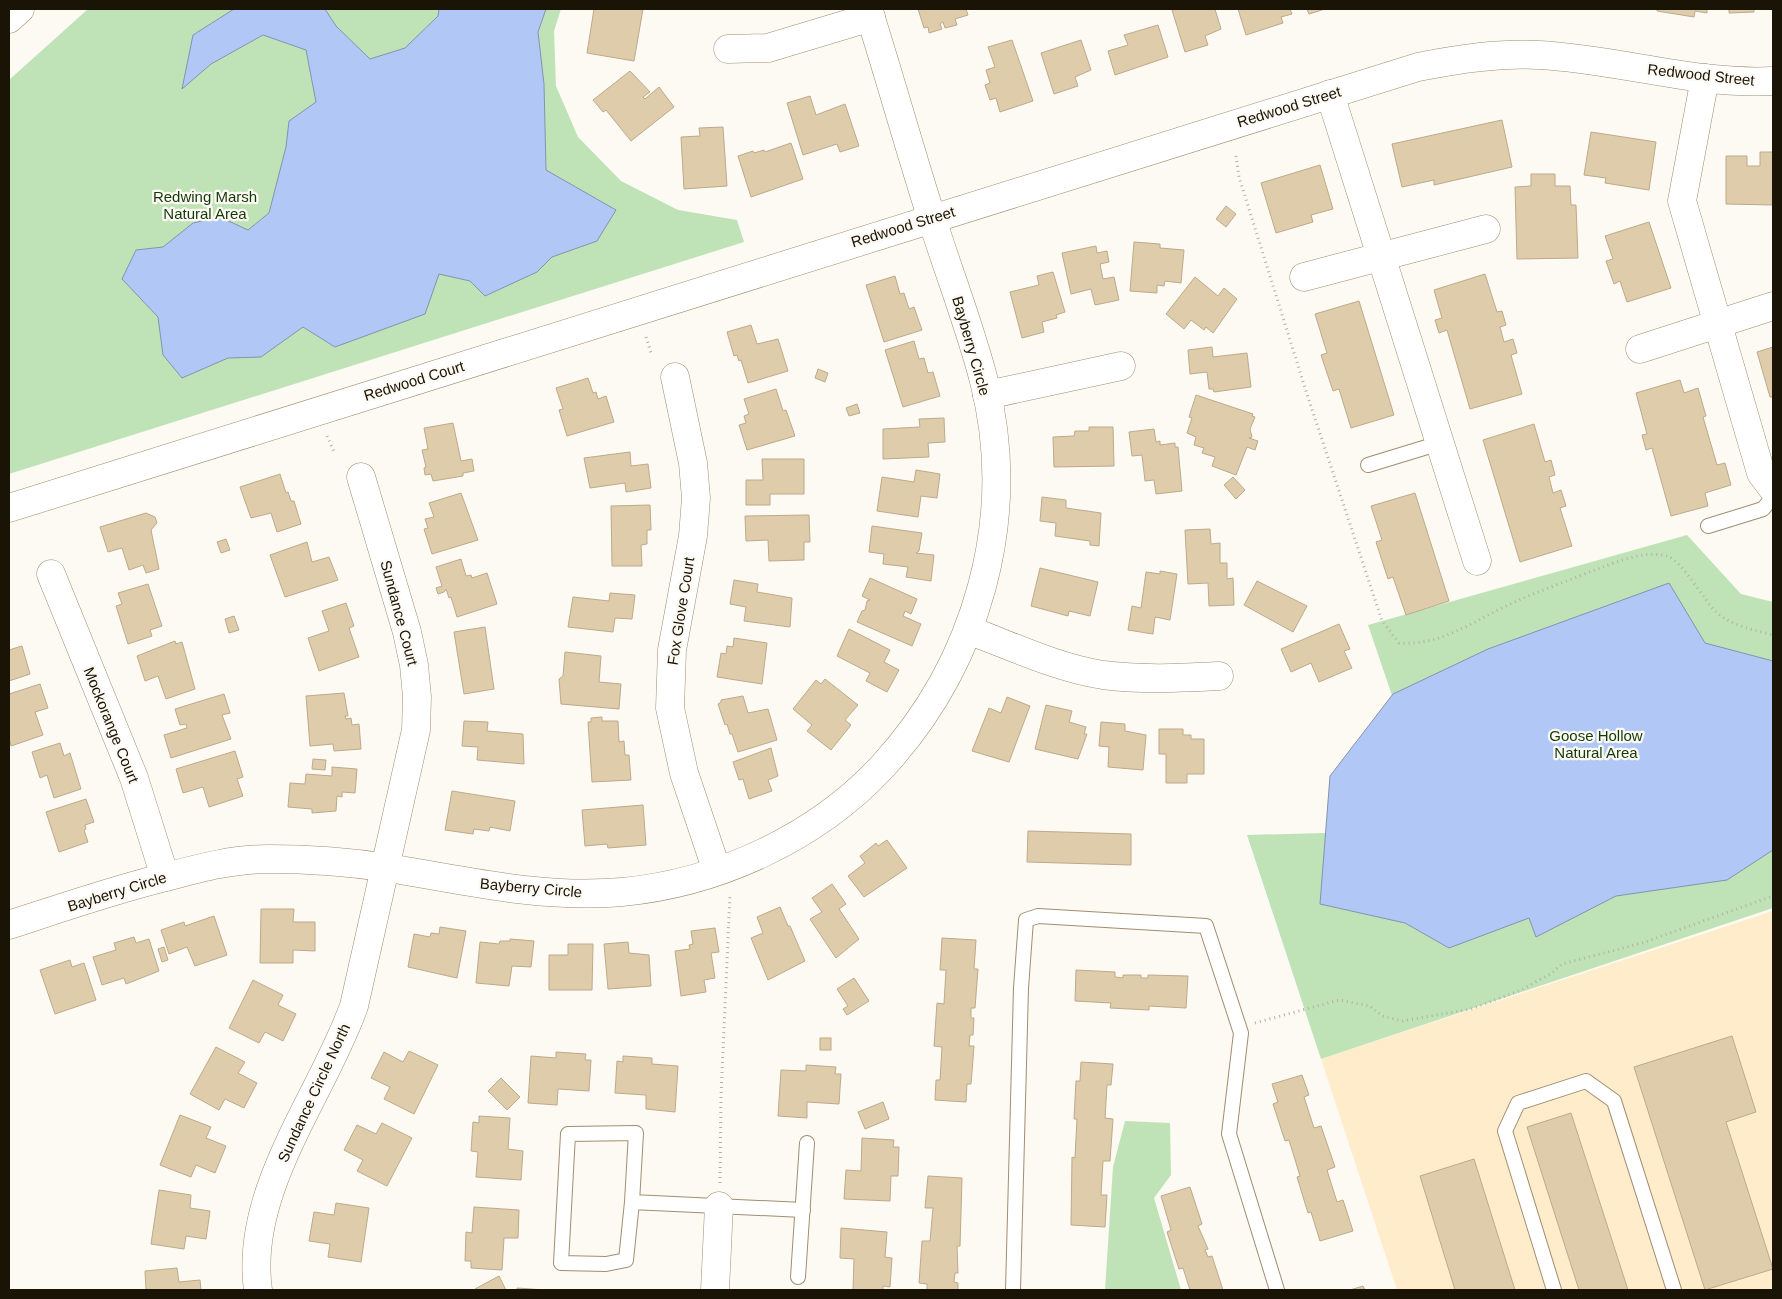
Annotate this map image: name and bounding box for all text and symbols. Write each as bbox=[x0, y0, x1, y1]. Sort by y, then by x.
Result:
street label: Redwood Street bbox=[1647, 60, 1756, 89]
street label: Redwood Street bbox=[1235, 82, 1344, 130]
park label: Redwing Marsh Natural Area bbox=[153, 188, 257, 222]
street label: Redwood Street bbox=[849, 202, 958, 250]
street label: Bayberry Circle bbox=[949, 294, 994, 397]
street label: Redwood Court bbox=[362, 357, 467, 404]
street label: Fox Glove Court bbox=[664, 555, 698, 666]
street label: Sundance Court bbox=[377, 558, 422, 668]
street label: Mockorange Court bbox=[80, 664, 143, 786]
park label: Goose Hollow Natural Area bbox=[1549, 727, 1643, 761]
street label: Bayberry Circle bbox=[65, 868, 168, 915]
street label: Bayberry Circle bbox=[479, 875, 583, 900]
street label: Sundance Circle North bbox=[274, 1021, 353, 1165]

